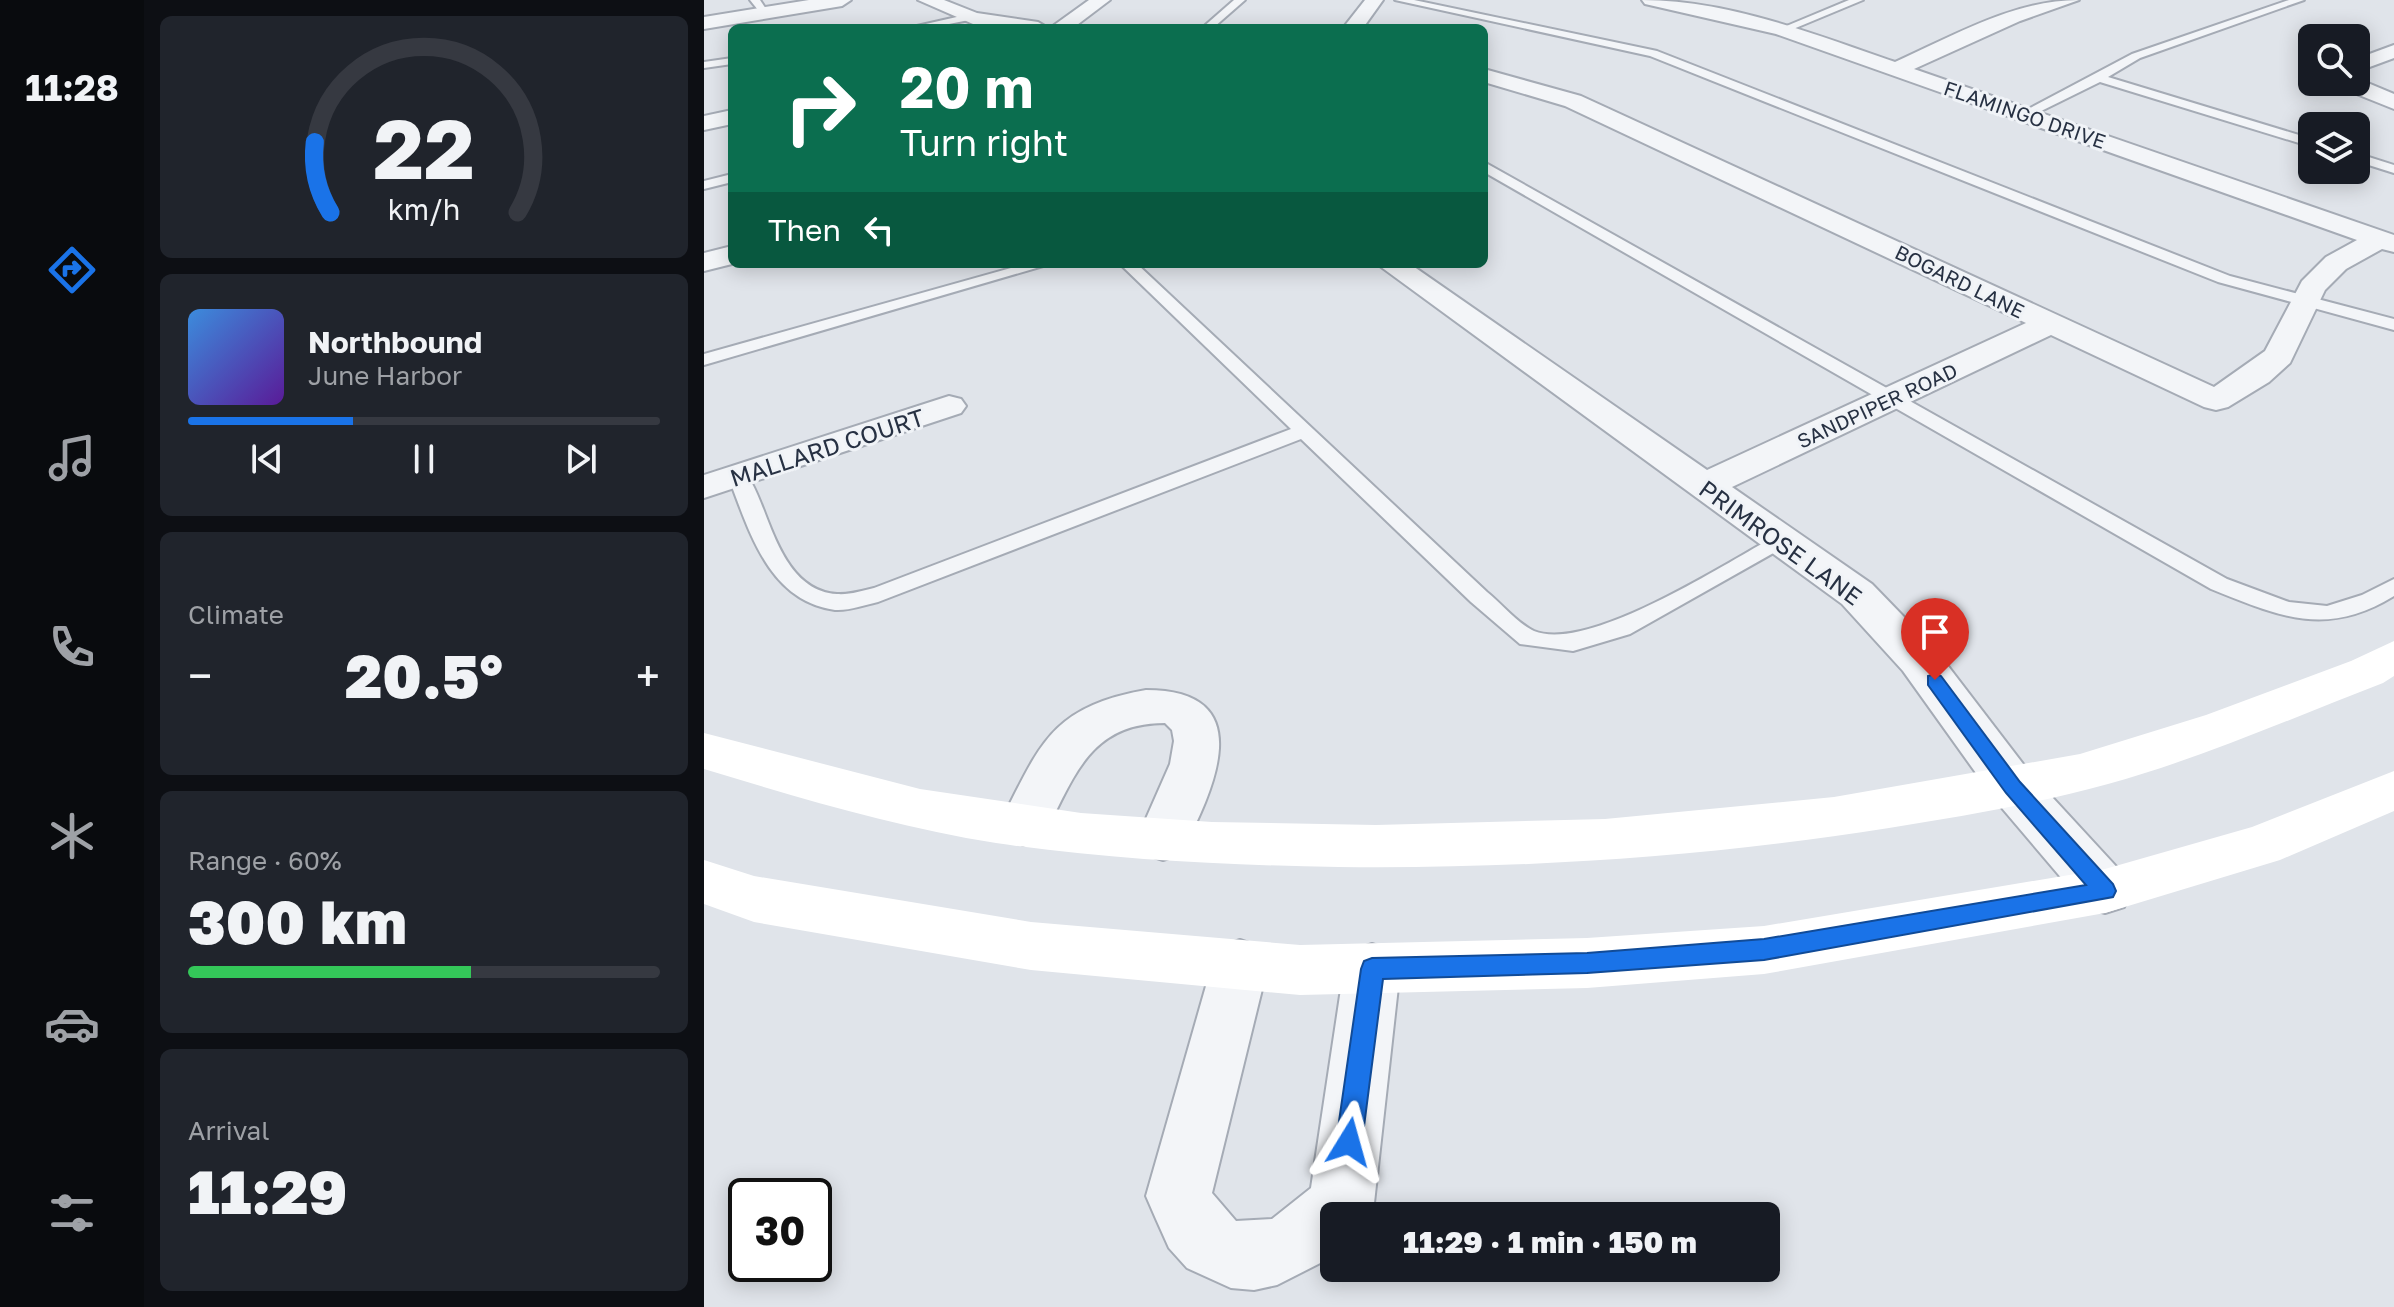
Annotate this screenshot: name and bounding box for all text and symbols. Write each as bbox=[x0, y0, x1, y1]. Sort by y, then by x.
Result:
map controls bbox=[2298, 24, 2370, 184]
button: search bbox=[2298, 24, 2370, 96]
text: 20 m bbox=[900, 53, 1034, 120]
icon: right bbox=[768, 56, 872, 160]
text: 11:28 bbox=[25, 66, 119, 109]
street label: FLAMINGO DRIVE bbox=[1941, 75, 2109, 153]
text: 22 bbox=[373, 97, 475, 197]
button: layers bbox=[2298, 112, 2370, 184]
text: Turn right bbox=[900, 121, 1068, 164]
text: km/h bbox=[388, 192, 460, 226]
icon: left bbox=[857, 208, 901, 252]
text: Then bbox=[768, 212, 841, 248]
street label: BOGARD LANE bbox=[1892, 239, 2028, 323]
icon: directions bbox=[44, 242, 100, 298]
text: Northbound bbox=[308, 324, 482, 360]
street label: SANDPIPER ROAD bbox=[1793, 357, 1961, 453]
text: June Harbor bbox=[308, 360, 462, 391]
street label: MALLARD COURT bbox=[726, 402, 928, 492]
icon: music bbox=[44, 430, 100, 486]
icon: previous bbox=[245, 437, 289, 481]
icon: pause bbox=[402, 437, 446, 481]
icon: next bbox=[559, 437, 603, 481]
street label: PRIMROSE LANE bbox=[1694, 473, 1868, 611]
pin bbox=[1901, 598, 1969, 680]
text: Climate bbox=[188, 599, 284, 630]
icon: arrive bbox=[1913, 610, 1957, 654]
icon: phone bbox=[44, 619, 100, 675]
text: 20.5° bbox=[345, 639, 503, 711]
text: − bbox=[188, 649, 212, 702]
text: + bbox=[636, 649, 660, 702]
icon: climate bbox=[44, 808, 100, 864]
text: Range · 60% bbox=[188, 845, 342, 876]
text: 300 km bbox=[188, 885, 407, 957]
icon: car bbox=[44, 996, 100, 1052]
position arrow bbox=[1307, 1100, 1391, 1184]
text: Arrival bbox=[188, 1115, 269, 1146]
text: 11:29 bbox=[188, 1155, 347, 1227]
speed limit sign: 30 bbox=[728, 1178, 832, 1282]
icon: filters bbox=[44, 1185, 100, 1241]
text: 11:29 · 1 min · 150 m bbox=[1403, 1224, 1697, 1260]

